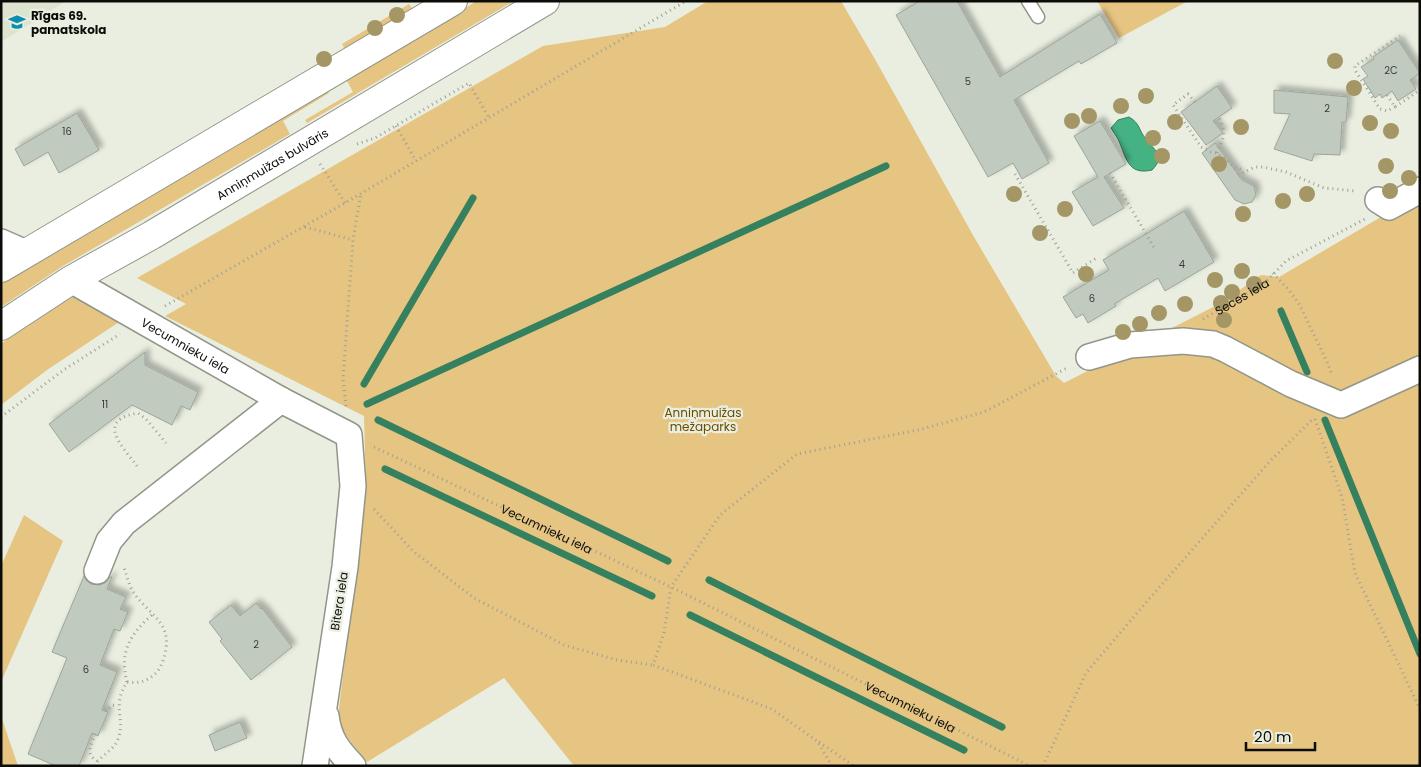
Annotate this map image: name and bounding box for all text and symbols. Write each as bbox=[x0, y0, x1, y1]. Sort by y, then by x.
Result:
place label: Rīgas 69. pamatskola bbox=[31, 7, 106, 38]
school or university icon: Rīgas 69. pamatskola bbox=[7, 12, 27, 32]
house number: 2C bbox=[1384, 63, 1398, 78]
house number: 5 bbox=[965, 74, 971, 89]
house number: 2 bbox=[1324, 101, 1330, 116]
house number: 16 bbox=[62, 124, 72, 139]
street label: Anniņmuižas bulvāris bbox=[213, 124, 331, 204]
house number: 4 bbox=[1179, 257, 1185, 272]
street label: Seces iela bbox=[1212, 274, 1272, 319]
house number: 6 bbox=[1089, 291, 1095, 306]
street label: Vecumnieku iela bbox=[138, 313, 233, 378]
house number: 11 bbox=[102, 397, 108, 412]
park label: Anniņmuižas mežaparks bbox=[665, 404, 741, 435]
street label: Vecumnieku iela bbox=[498, 500, 595, 557]
street label: Bitera iela bbox=[326, 570, 352, 632]
house number: 2 bbox=[253, 637, 259, 652]
house number: 6 bbox=[83, 662, 89, 677]
street label: Vecumnieku iela bbox=[862, 677, 959, 736]
scale bar bbox=[1246, 720, 1315, 752]
text: 20 m bbox=[1254, 726, 1292, 747]

